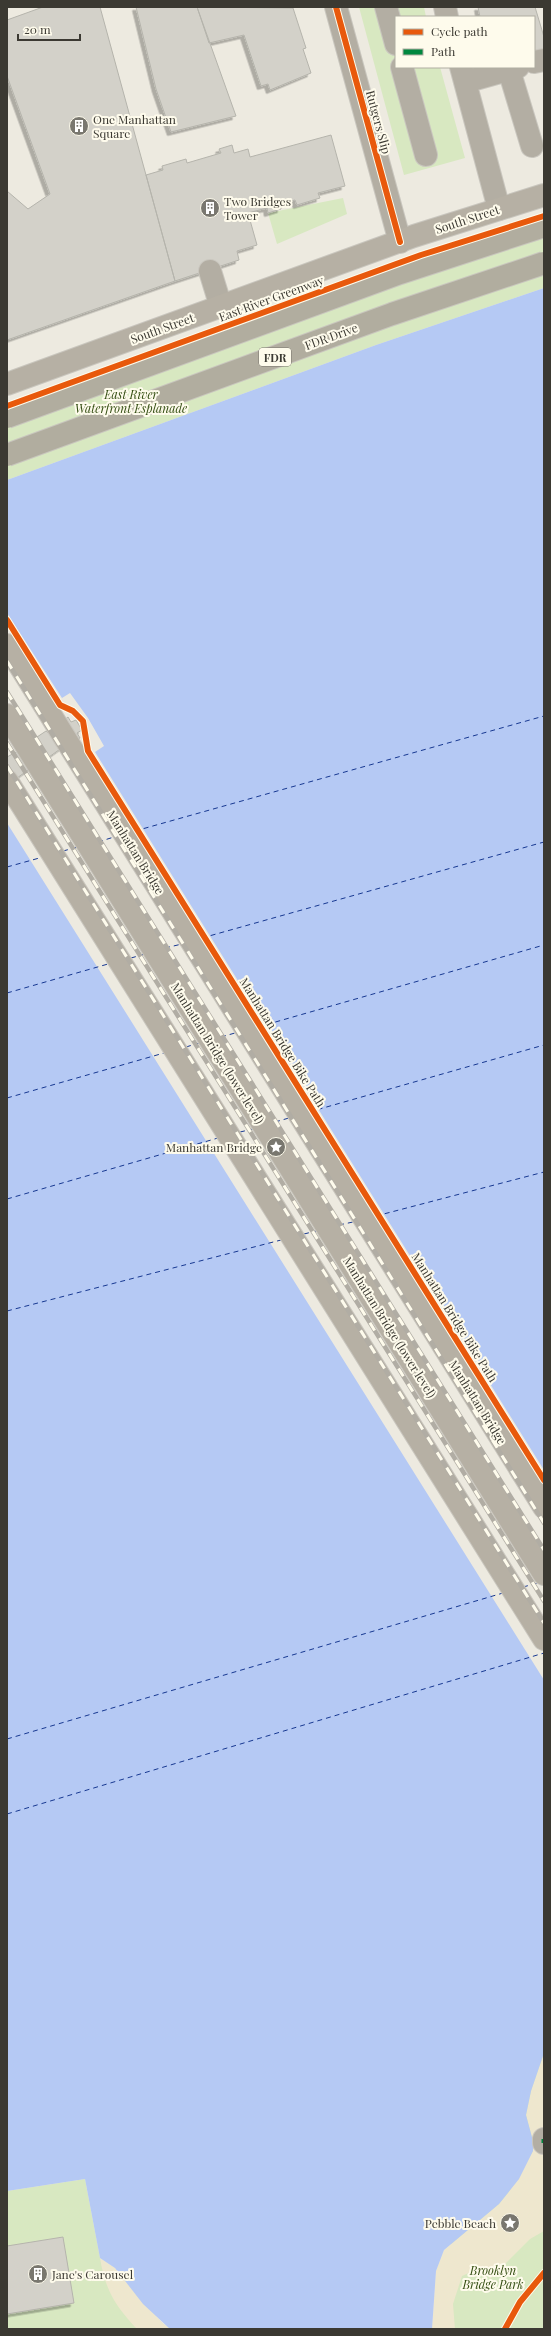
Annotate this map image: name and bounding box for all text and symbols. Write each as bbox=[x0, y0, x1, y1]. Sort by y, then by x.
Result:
scale bar bbox=[18, 16, 80, 42]
legend bbox=[395, 16, 535, 68]
text: 20 m bbox=[24, 21, 51, 37]
text: Cycle path bbox=[431, 23, 488, 39]
text: Path bbox=[431, 43, 455, 59]
street label: Rutgers Slip bbox=[363, 88, 395, 156]
place label: One Manhattan Square bbox=[93, 111, 176, 141]
building icon: One Manhattan Square bbox=[68, 115, 90, 137]
place label: Two Bridges Tower bbox=[224, 193, 291, 223]
building icon: Two Bridges Tower bbox=[199, 197, 221, 219]
street label: South Street bbox=[433, 201, 502, 237]
street label: East River Greenway bbox=[216, 272, 326, 324]
street label: South Street bbox=[128, 309, 197, 347]
street label: FDR Drive bbox=[302, 319, 360, 353]
road number: FDR bbox=[259, 348, 291, 366]
park label: East River Waterfront Esplanade bbox=[75, 386, 187, 416]
street label: Manhattan Bridge bbox=[104, 807, 168, 897]
street label: Manhattan Bridge Bike Path bbox=[237, 974, 329, 1110]
street label: Manhattan Bridge (lower level) bbox=[168, 979, 268, 1127]
place icon: Manhattan Bridge bbox=[265, 1136, 287, 1158]
place label: Manhattan Bridge bbox=[166, 1139, 262, 1155]
street label: Manhattan Bridge Bike Path bbox=[409, 1249, 501, 1385]
street label: Manhattan Bridge (lower level) bbox=[340, 1253, 440, 1401]
street label: Manhattan Bridge bbox=[446, 1357, 510, 1447]
place icon: Pebble Beach bbox=[499, 2212, 521, 2234]
place label: Pebble Beach bbox=[425, 2215, 496, 2231]
park label: Brooklyn Bridge Park bbox=[462, 2262, 523, 2292]
building icon: Jane's Carousel bbox=[27, 2263, 49, 2285]
place label: Jane's Carousel bbox=[51, 2266, 134, 2282]

